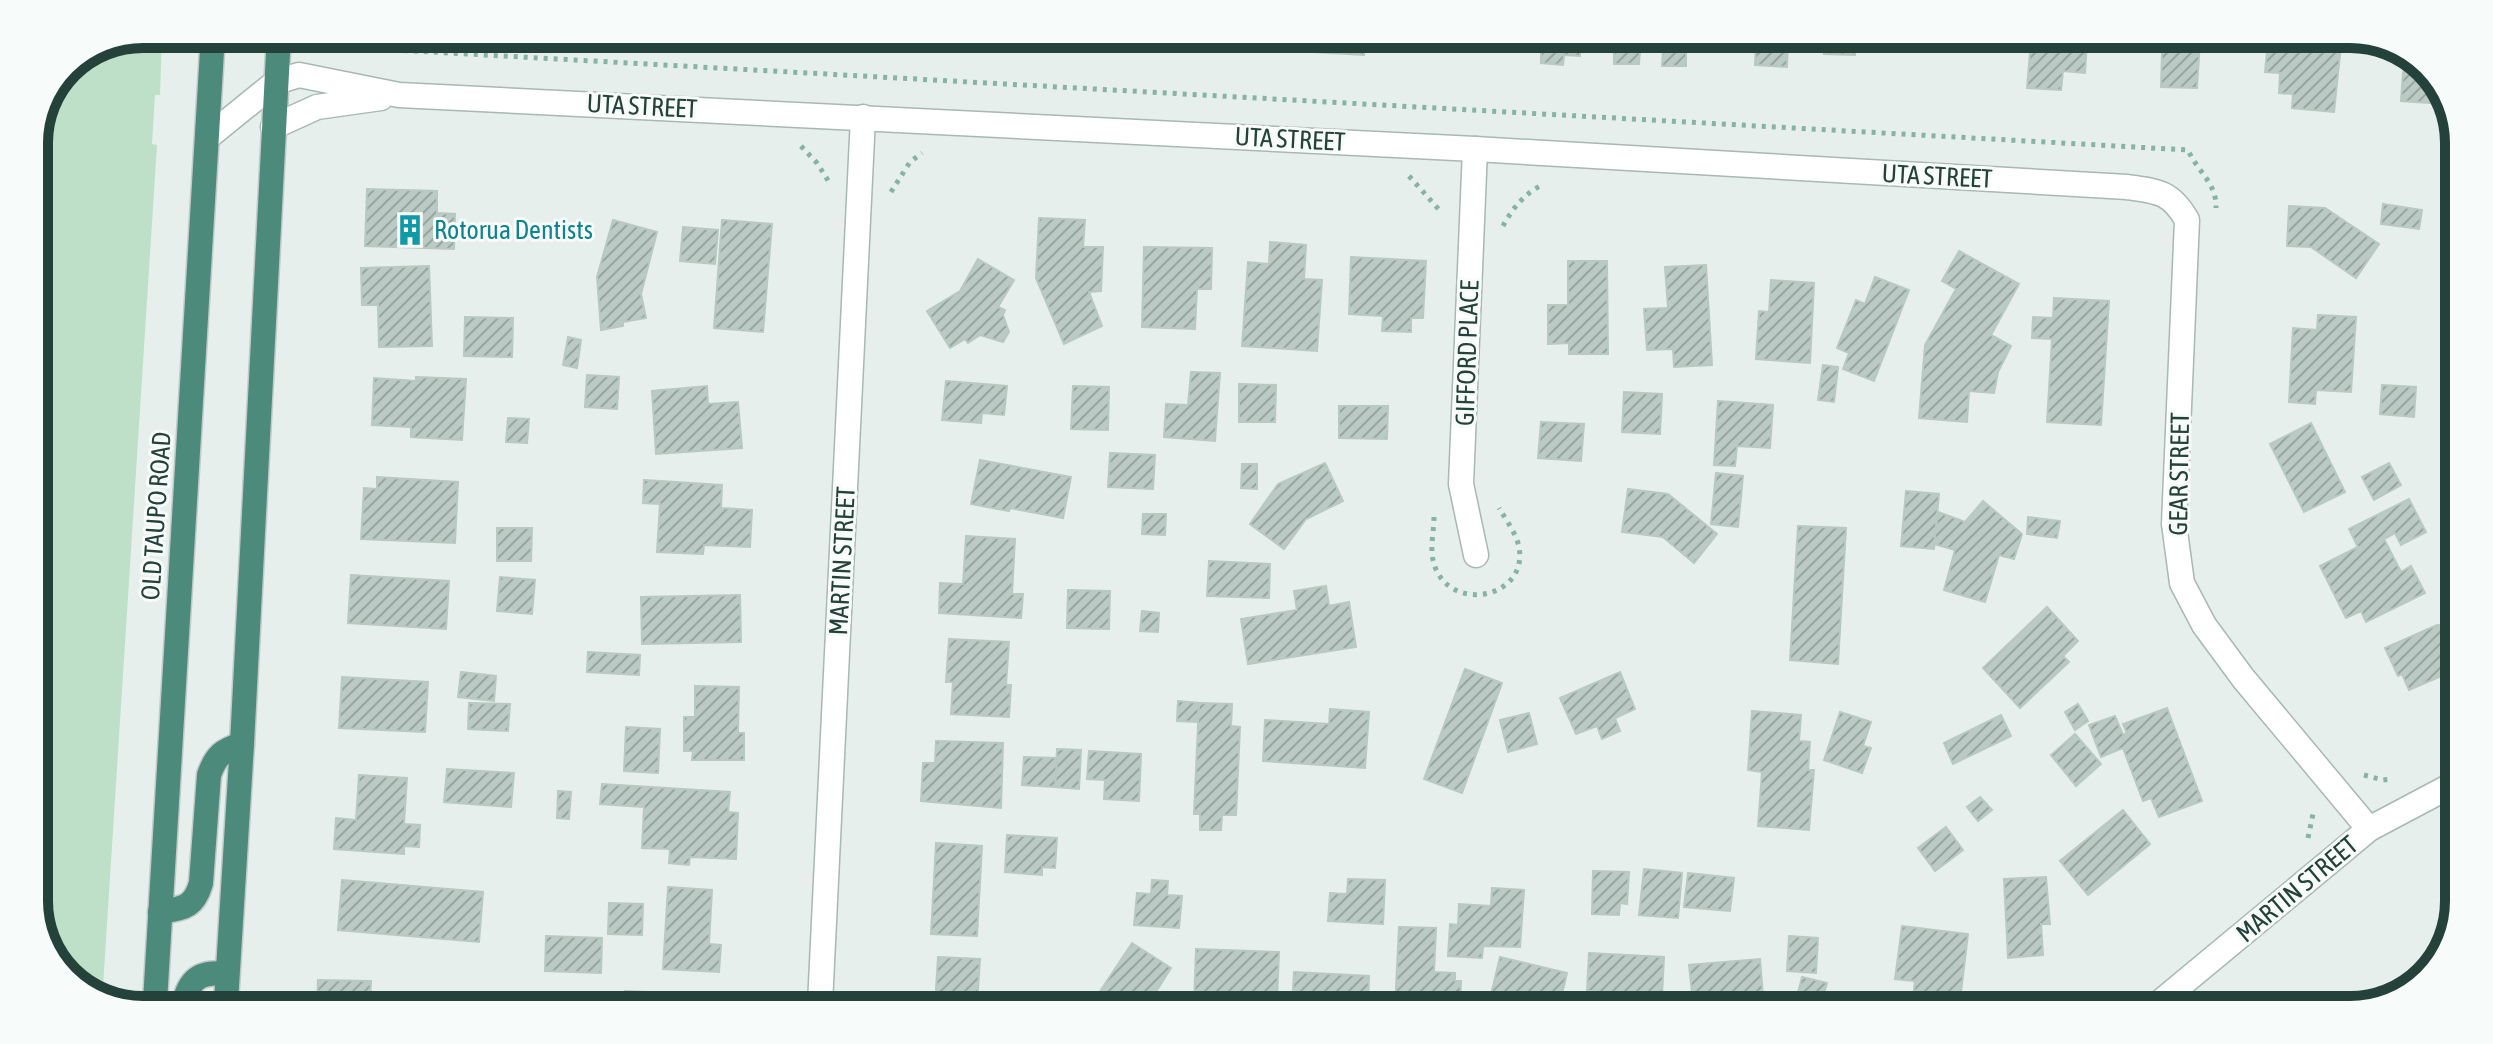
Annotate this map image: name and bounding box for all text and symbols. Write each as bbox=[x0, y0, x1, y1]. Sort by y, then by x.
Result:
street label: UTA STREET bbox=[586, 88, 699, 124]
street label: UTA STREET bbox=[1234, 121, 1347, 157]
street label: UTA STREET bbox=[1881, 158, 1994, 194]
building icon: Rotorua Dentists bbox=[393, 213, 427, 247]
place label: Rotorua Dentists bbox=[434, 215, 593, 245]
street label: GIFFORD PLACE bbox=[1449, 280, 1485, 426]
street label: GEAR STREET bbox=[2163, 412, 2195, 536]
street label: OLD TAUPO ROAD bbox=[135, 431, 177, 601]
street label: MARTIN STREET bbox=[823, 485, 861, 636]
street label: MARTIN STREET bbox=[2230, 829, 2364, 948]

